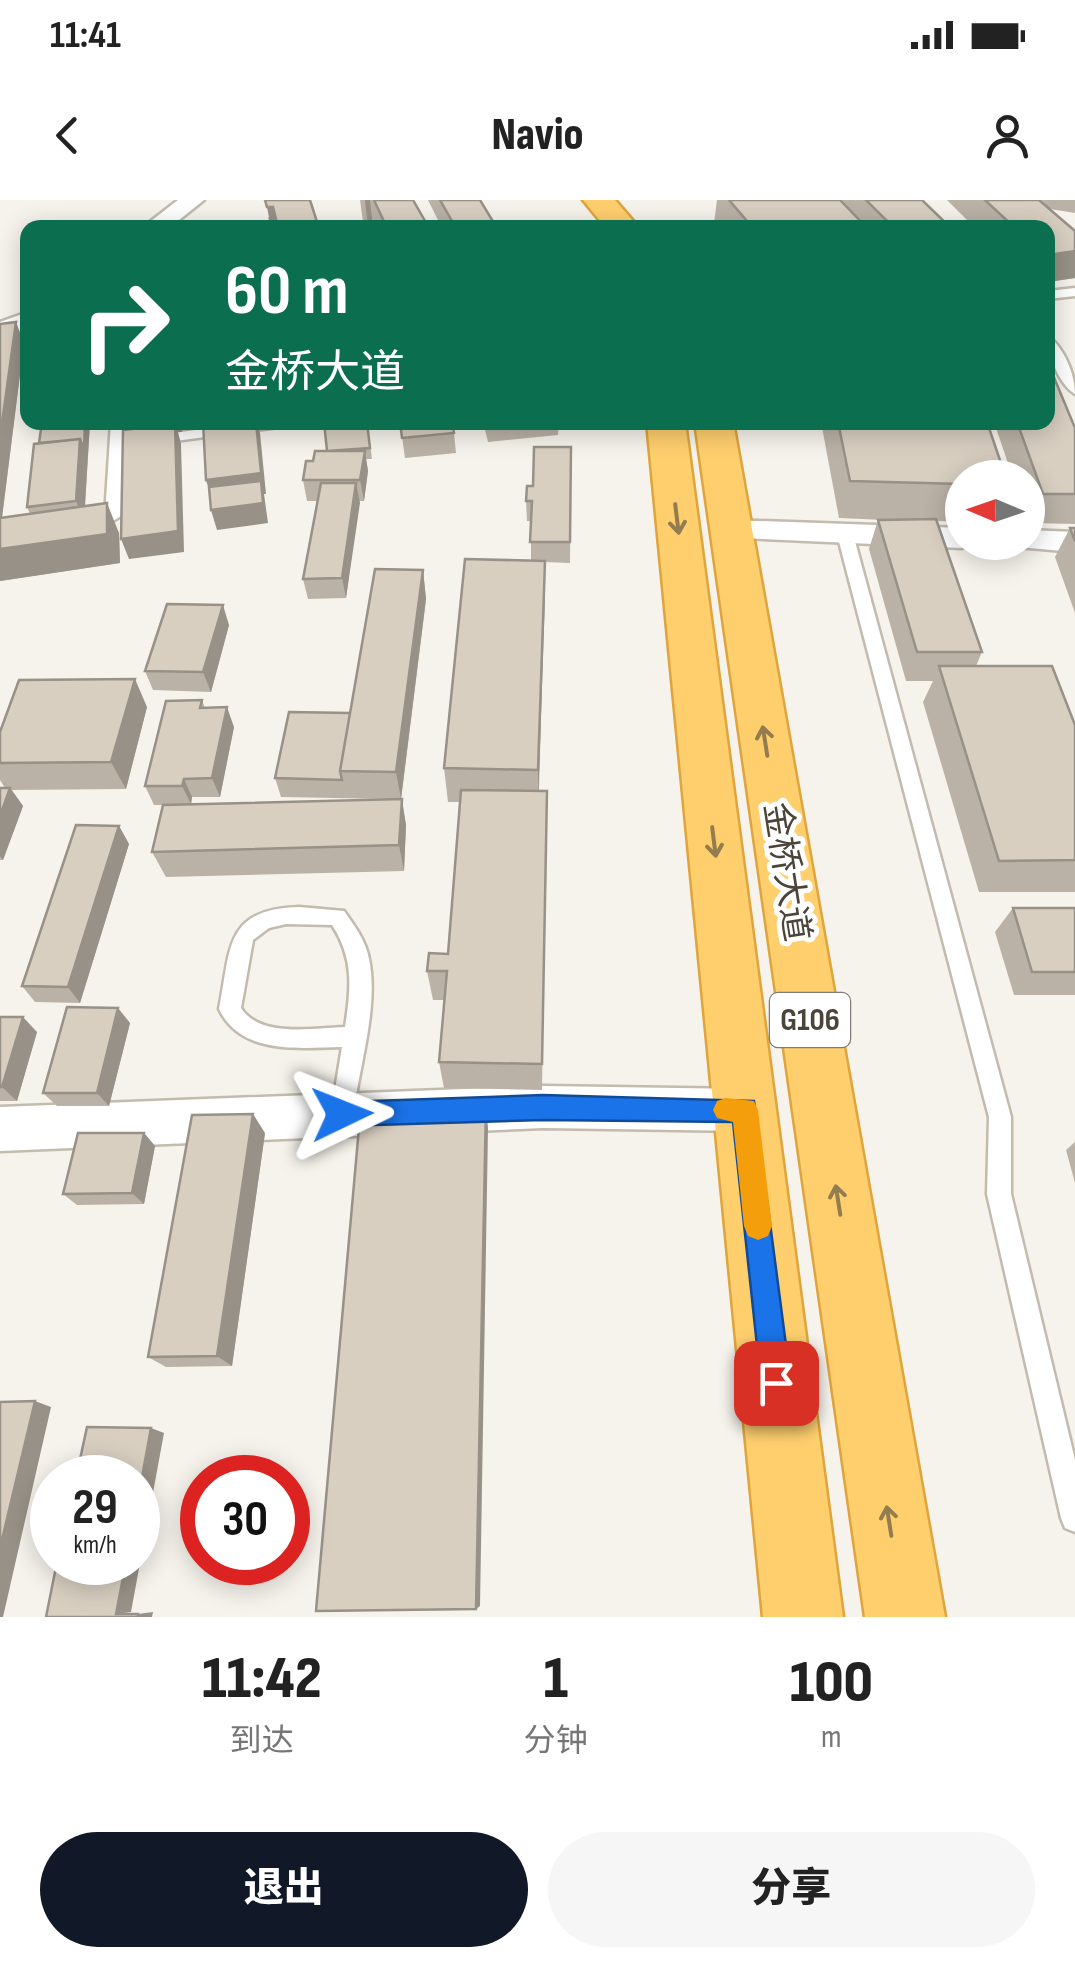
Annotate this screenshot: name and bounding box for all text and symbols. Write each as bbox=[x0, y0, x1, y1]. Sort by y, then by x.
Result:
text: 11:41 bbox=[50, 13, 121, 58]
icon: back bbox=[40, 108, 95, 163]
text: Navio bbox=[491, 108, 584, 163]
icon: person bbox=[980, 108, 1035, 163]
text: 60 m bbox=[225, 250, 349, 334]
icon: right bbox=[60, 260, 190, 390]
text: 金桥大道 bbox=[225, 346, 405, 401]
north arrow bbox=[945, 460, 1045, 560]
map controls bbox=[945, 460, 1045, 560]
one-way arrow bbox=[668, 503, 687, 535]
one-way arrow bbox=[755, 725, 774, 757]
street label: 金桥大道 bbox=[754, 799, 818, 945]
one-way arrow bbox=[705, 826, 724, 858]
road number: G106 bbox=[770, 993, 850, 1047]
position arrow bbox=[290, 1062, 394, 1166]
one-way arrow bbox=[828, 1184, 847, 1216]
pin bbox=[734, 1341, 819, 1426]
icon: arrive bbox=[749, 1356, 804, 1411]
speed limit sign: 30 bbox=[180, 1455, 310, 1585]
text: 29 bbox=[72, 1478, 118, 1538]
one-way arrow bbox=[880, 1505, 898, 1537]
text: km/h bbox=[73, 1530, 117, 1561]
text: 11:42 bbox=[202, 1643, 322, 1715]
text: 1 bbox=[543, 1643, 568, 1715]
text: 100 bbox=[790, 1647, 873, 1719]
text: m bbox=[821, 1718, 842, 1757]
text: 到达 bbox=[230, 1722, 294, 1761]
text: 分钟 bbox=[524, 1722, 588, 1761]
button: 退出 bbox=[40, 1832, 528, 1947]
button: 分享 bbox=[548, 1832, 1035, 1947]

